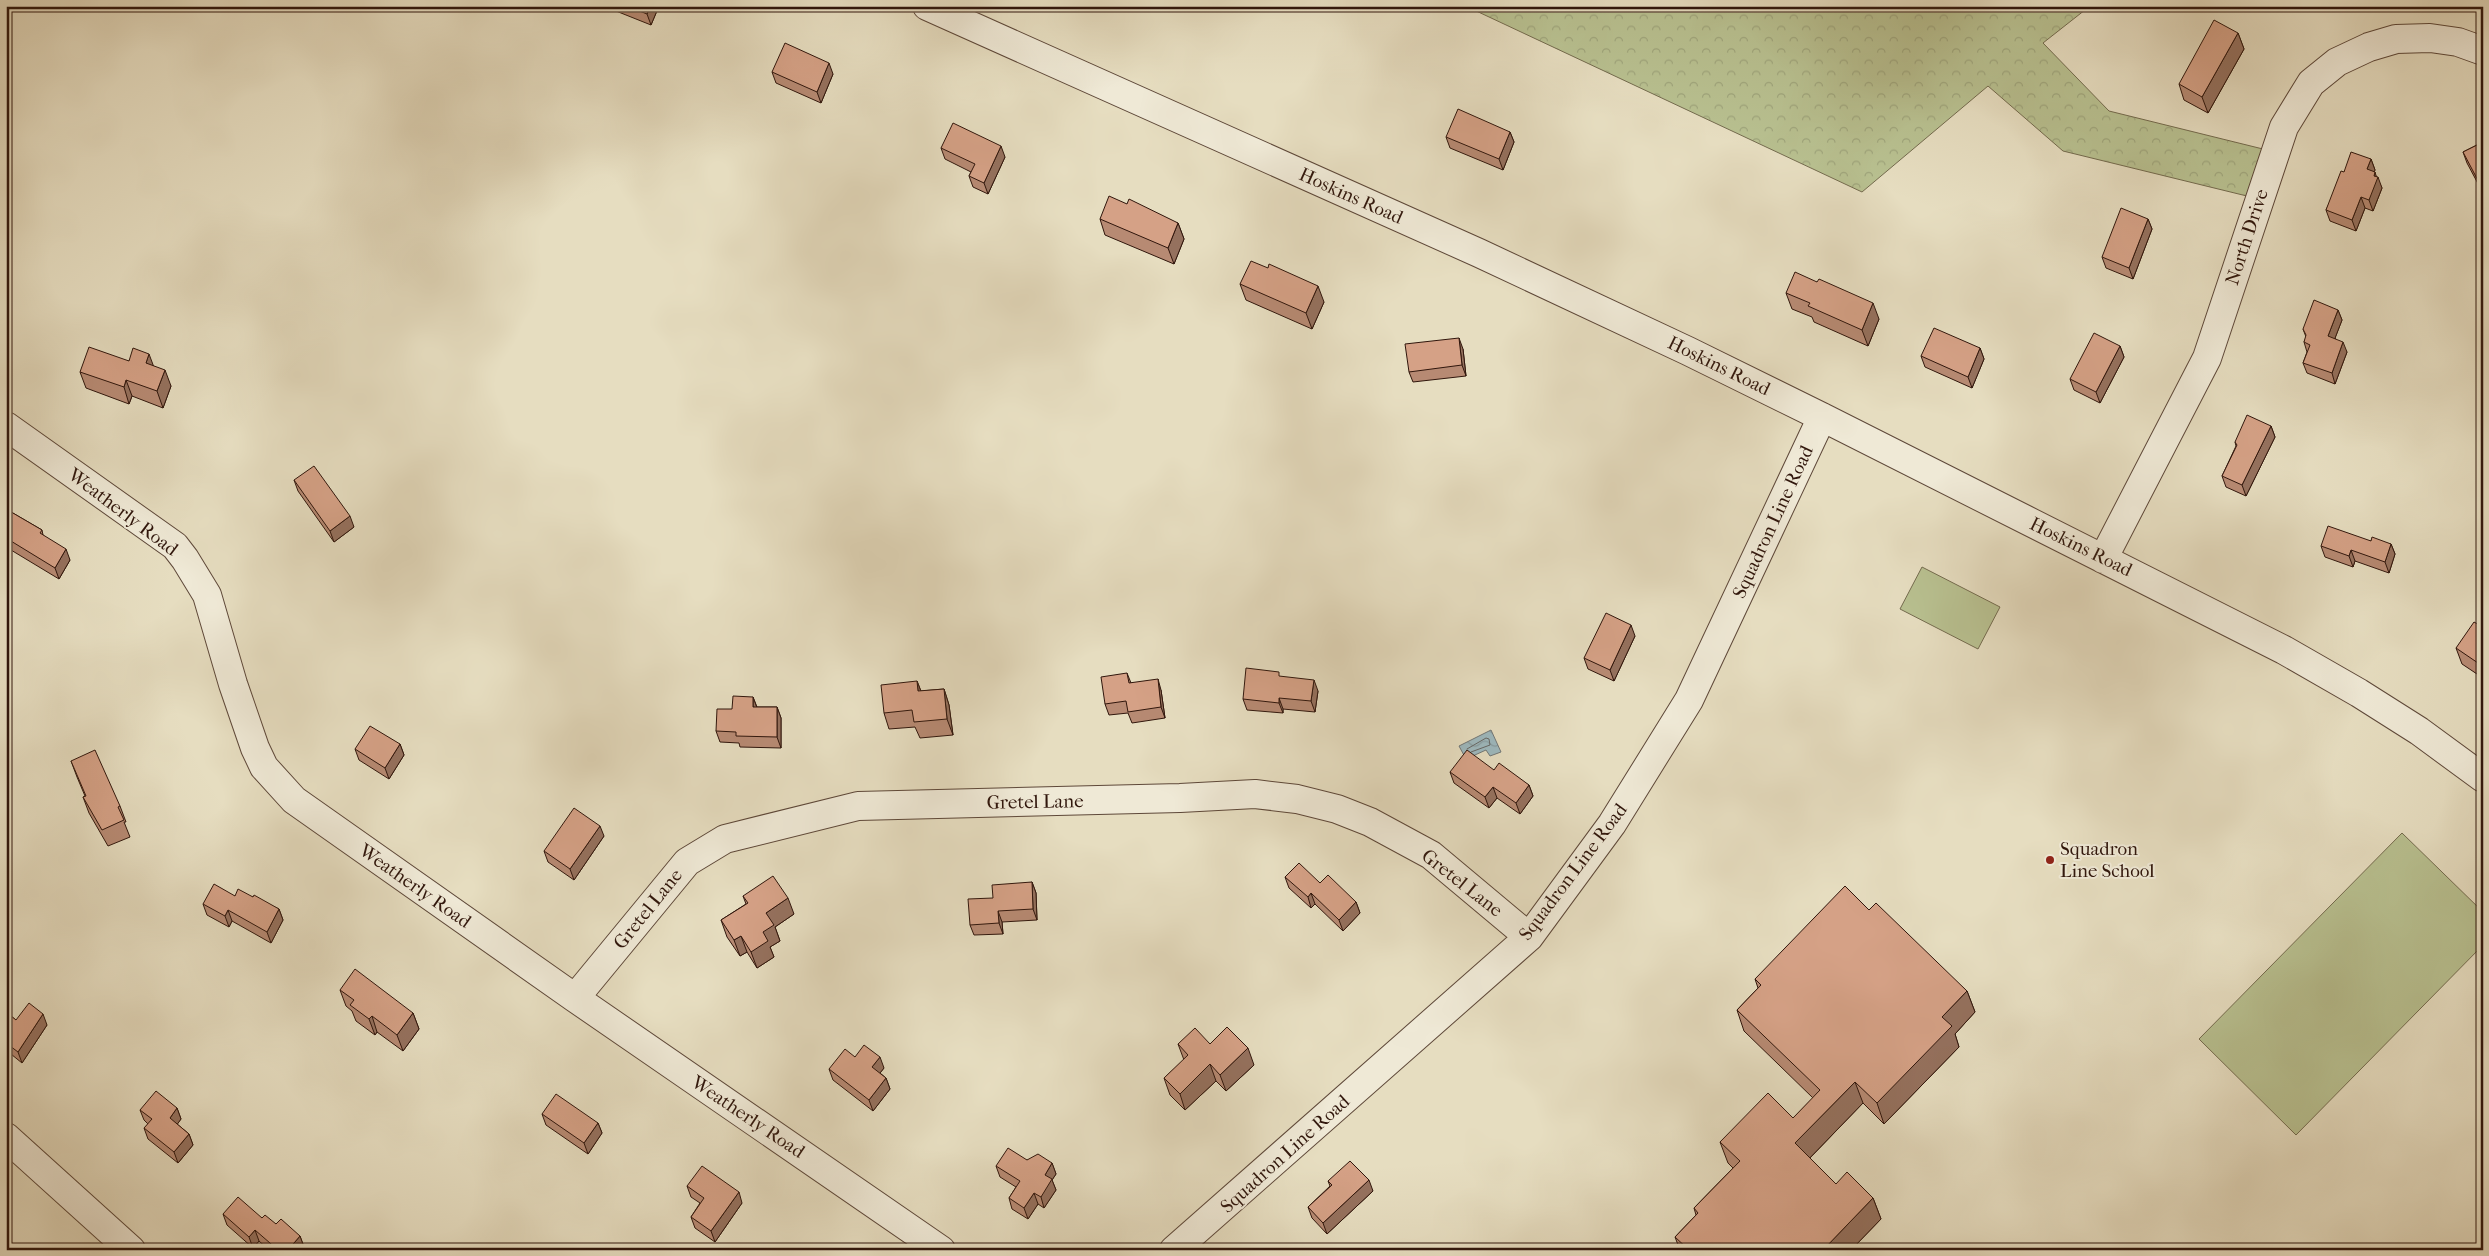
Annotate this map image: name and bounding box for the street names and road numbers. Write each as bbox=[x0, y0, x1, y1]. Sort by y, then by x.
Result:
street label: Hoskins Road bbox=[1296, 163, 1407, 229]
street label: North Drive bbox=[2221, 186, 2273, 288]
street label: Hoskins Road bbox=[1664, 332, 1774, 401]
street label: Squadron Line Road bbox=[1728, 442, 1818, 602]
street label: Weatherly Road bbox=[63, 463, 183, 561]
street label: Hoskins Road bbox=[2026, 513, 2136, 582]
street label: Gretel Lane bbox=[986, 790, 1084, 814]
street label: Squadron Line Road bbox=[1514, 799, 1632, 945]
street label: Weatherly Road bbox=[354, 839, 476, 933]
street label: Gretel Lane bbox=[1417, 845, 1507, 921]
street label: Gretel Lane bbox=[609, 864, 687, 954]
street label: Weatherly Road bbox=[686, 1071, 809, 1163]
street label: Squadron Line Road bbox=[1216, 1090, 1354, 1218]

